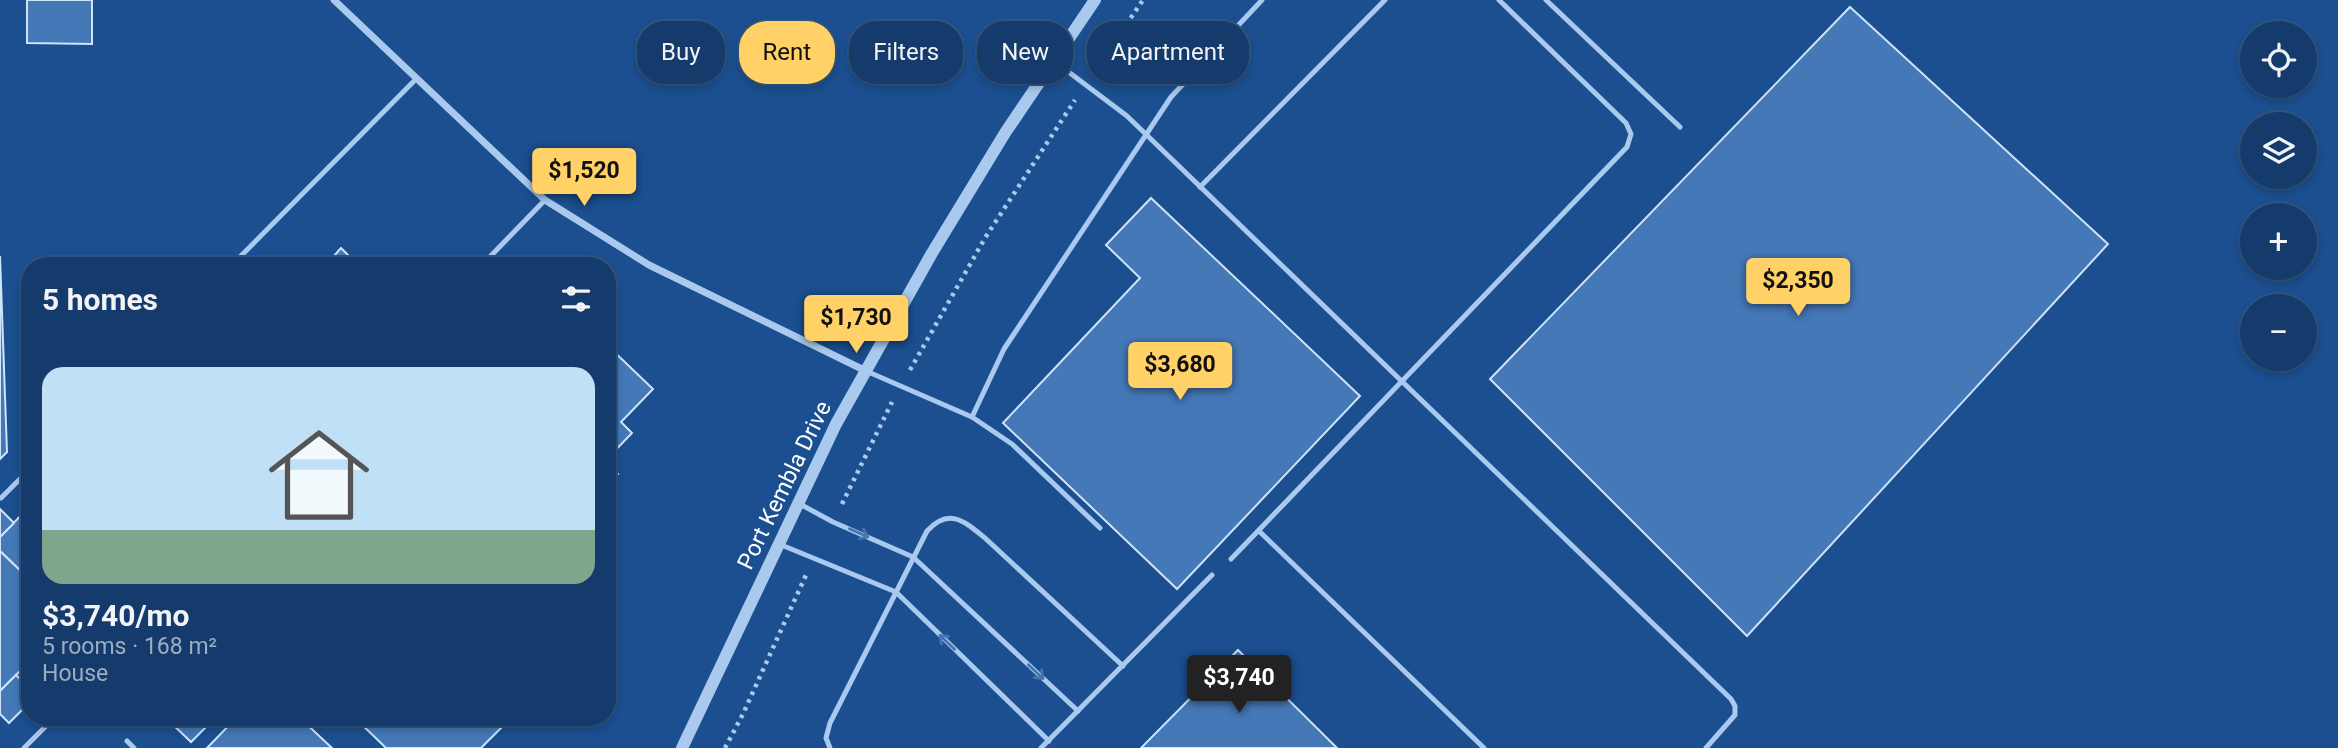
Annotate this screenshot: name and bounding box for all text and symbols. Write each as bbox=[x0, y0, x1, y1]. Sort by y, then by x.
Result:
chip: Buy bbox=[637, 21, 725, 84]
chip: Rent bbox=[739, 21, 835, 84]
chip: Filters bbox=[849, 21, 963, 84]
chip: New bbox=[977, 21, 1073, 84]
chip: Apartment bbox=[1087, 21, 1249, 84]
map controls bbox=[2240, 21, 2317, 371]
button: locate bbox=[2240, 21, 2317, 98]
button: layers bbox=[2240, 112, 2317, 189]
pin: $1,520 bbox=[527, 148, 641, 208]
text: $1,520 bbox=[548, 157, 620, 184]
button: + bbox=[2240, 203, 2317, 280]
pin: $2,350 bbox=[1741, 258, 1855, 318]
text: $2,350 bbox=[1762, 267, 1834, 294]
icon: filters bbox=[557, 280, 595, 318]
text: 5 homes bbox=[42, 282, 158, 317]
button: − bbox=[2240, 294, 2317, 371]
pin: $1,730 bbox=[799, 296, 913, 355]
text: $1,730 bbox=[820, 304, 892, 331]
pin: $3,680 bbox=[1123, 342, 1237, 402]
text: $3,680 bbox=[1144, 351, 1216, 378]
street label: Port Kembla Drive bbox=[732, 397, 837, 574]
icon: home bbox=[256, 412, 382, 538]
one-way arrow bbox=[848, 527, 869, 540]
text: $3,740/mo bbox=[42, 598, 190, 633]
text: 5 rooms · 168 m² bbox=[42, 633, 217, 660]
one-way arrow bbox=[939, 633, 956, 650]
pin: $3,740 bbox=[1182, 656, 1296, 715]
text: House bbox=[42, 660, 108, 687]
one-way arrow bbox=[1027, 664, 1045, 680]
text: $3,740 bbox=[1203, 664, 1275, 691]

